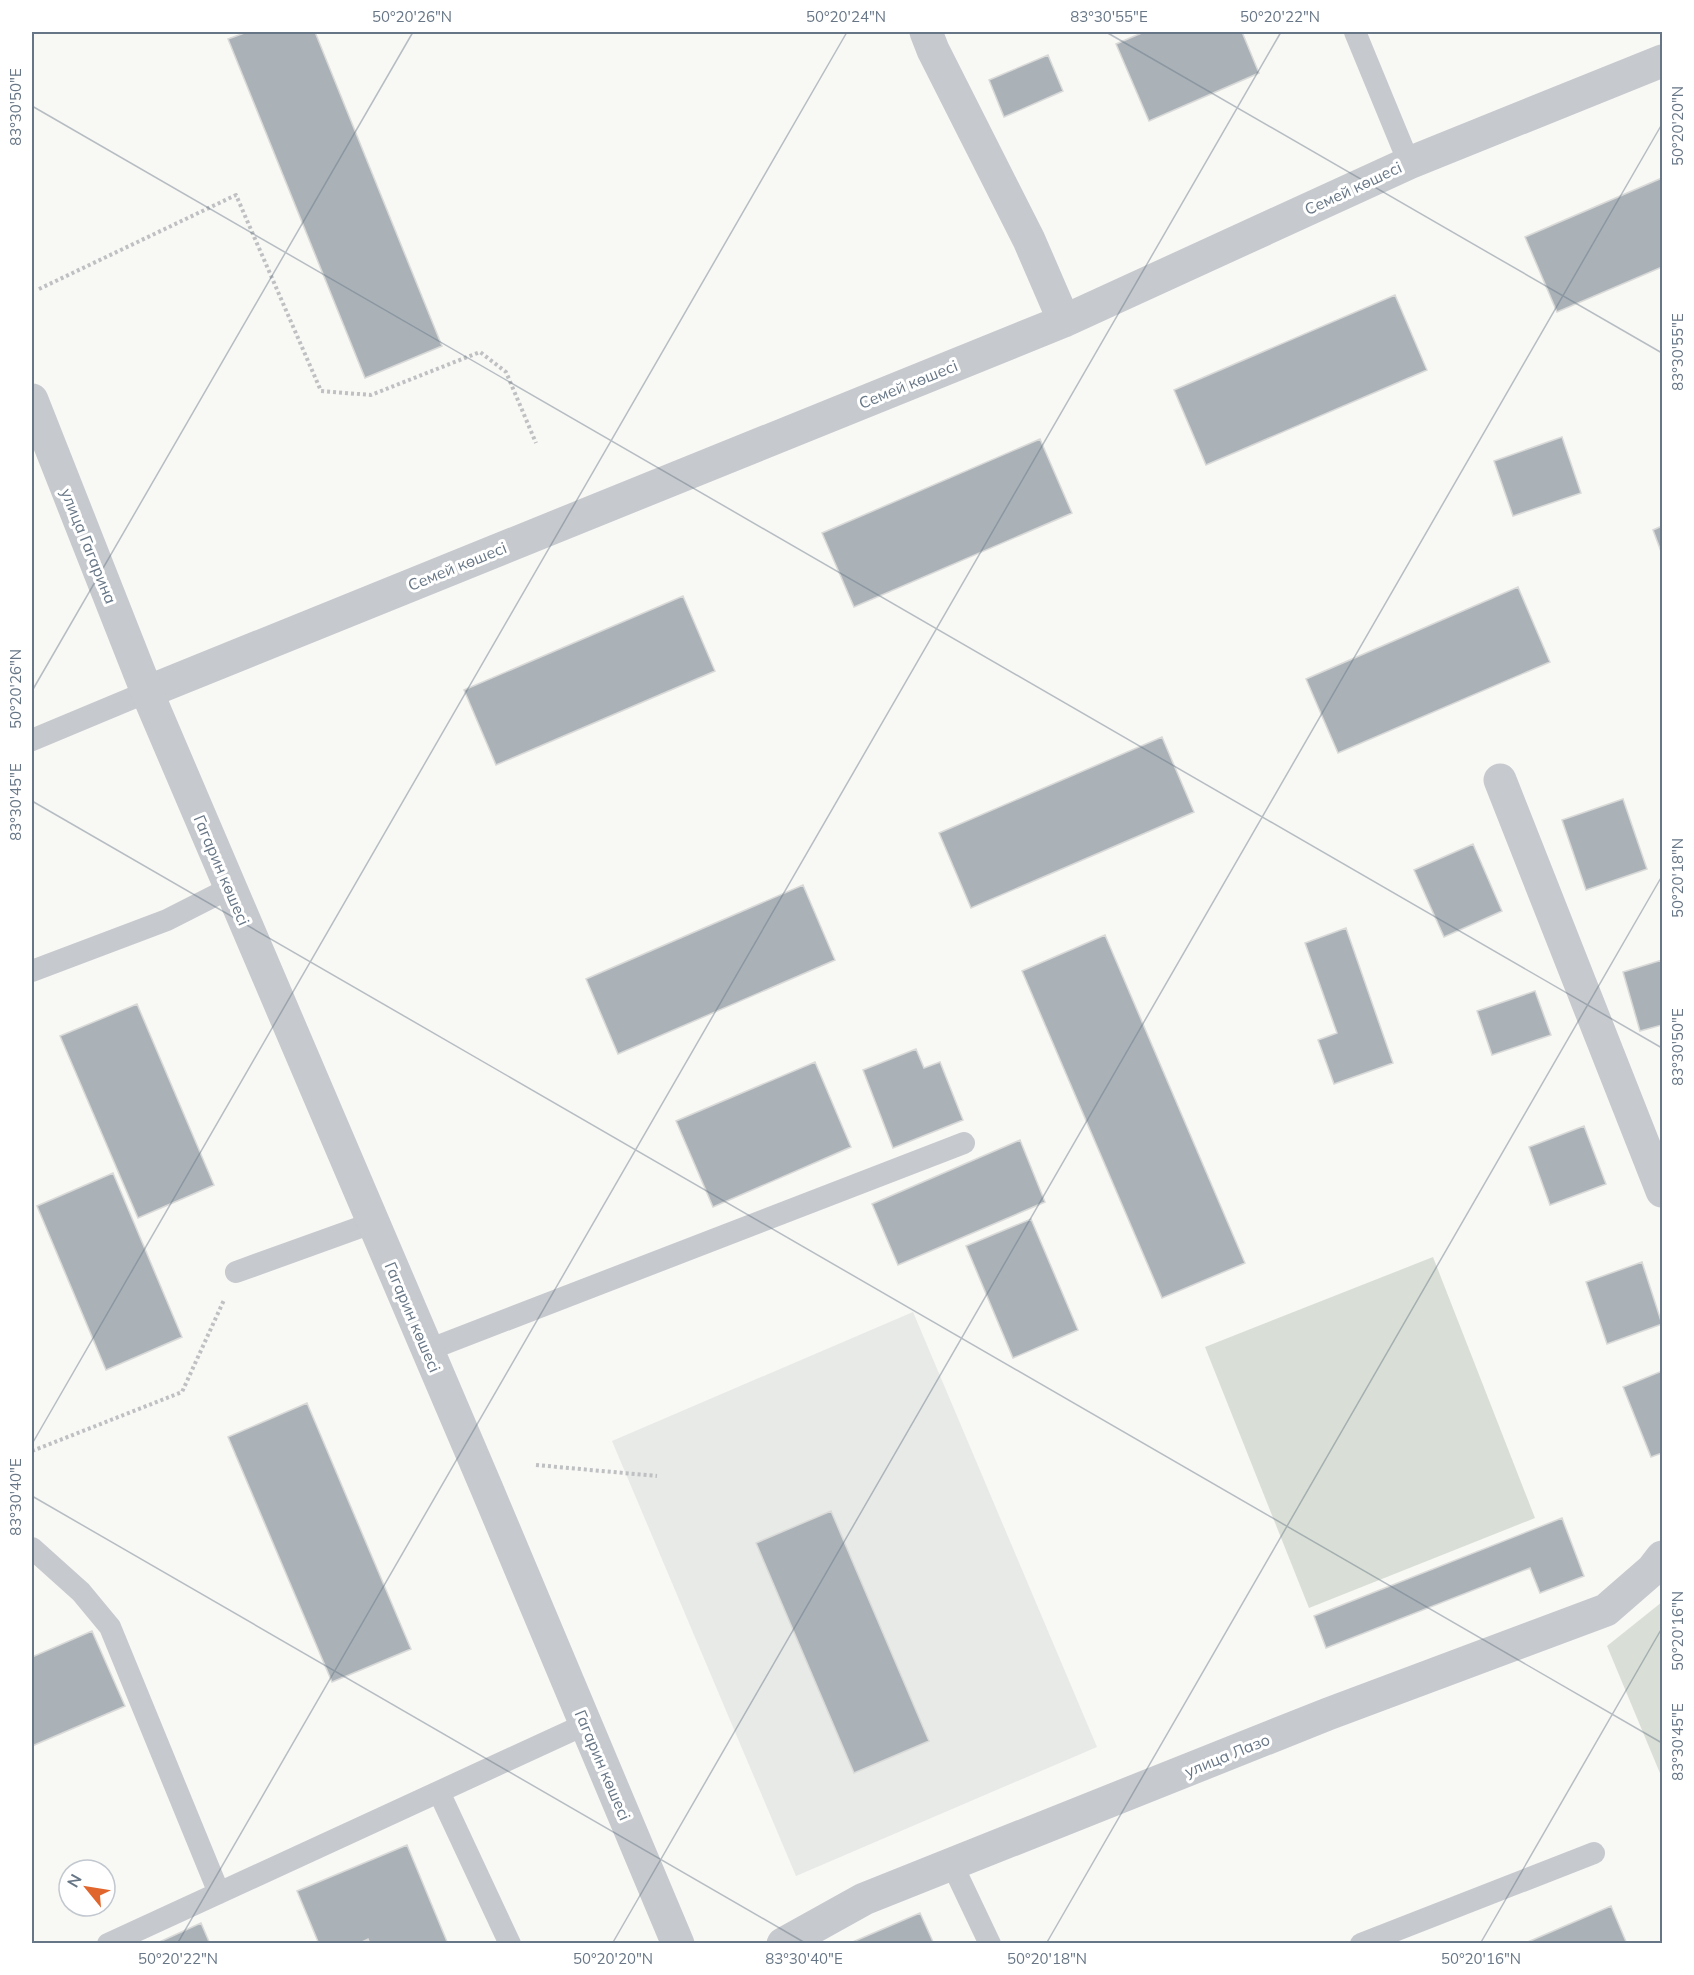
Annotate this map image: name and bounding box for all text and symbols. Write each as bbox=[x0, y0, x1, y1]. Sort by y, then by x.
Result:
text: 50°20'26"N bbox=[372, 7, 452, 26]
text: 50°20'24"N bbox=[806, 7, 886, 26]
text: 83°30'55"E bbox=[1070, 7, 1148, 26]
text: 50°20'22"N bbox=[1240, 7, 1320, 26]
text: 83°30'50"E bbox=[6, 68, 25, 146]
text: 50°20'20"N bbox=[1668, 86, 1687, 166]
street label: Семей көшесі bbox=[1301, 157, 1405, 219]
text: 83°30'55"E bbox=[1668, 313, 1687, 391]
street label: Семей көшесі bbox=[856, 355, 960, 413]
street label: улица Гагарина bbox=[57, 485, 121, 607]
street label: Семей көшесі bbox=[405, 537, 509, 595]
text: 50°20'26"N bbox=[6, 649, 25, 729]
text: 83°30'45"E bbox=[6, 763, 25, 841]
street label: Гагарин көшесі bbox=[190, 812, 254, 928]
text: 50°20'18"N bbox=[1668, 838, 1687, 918]
text: 83°30'50"E bbox=[1668, 1008, 1687, 1086]
street label: Гагарин көшесі bbox=[381, 1259, 445, 1375]
text: 83°30'40"E bbox=[6, 1458, 25, 1536]
text: 50°20'16"N bbox=[1668, 1591, 1687, 1671]
text: 83°30'45"E bbox=[1668, 1703, 1687, 1781]
street label: Гагарин көшесі bbox=[571, 1707, 635, 1823]
street label: улица Лазо bbox=[1181, 1729, 1273, 1781]
north arrow bbox=[57, 1858, 117, 1918]
text: N bbox=[62, 1870, 86, 1891]
text: 50°20'22"N bbox=[138, 1949, 218, 1968]
text: 50°20'20"N bbox=[573, 1949, 653, 1968]
text: 83°30'40"E bbox=[765, 1949, 843, 1968]
text: 50°20'18"N bbox=[1007, 1949, 1087, 1968]
text: 50°20'16"N bbox=[1441, 1949, 1521, 1968]

